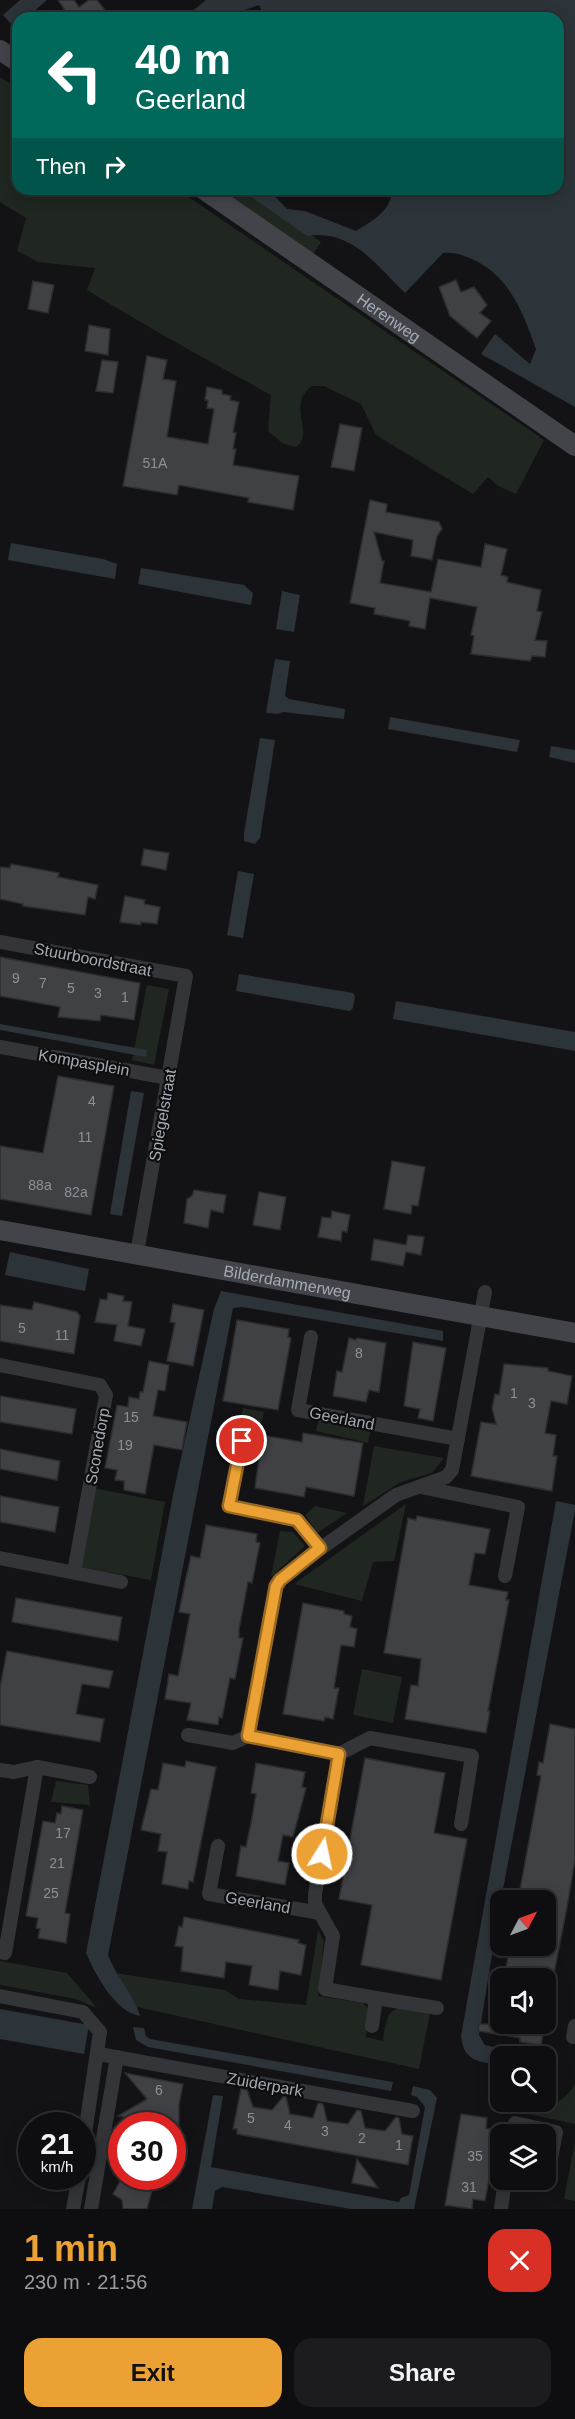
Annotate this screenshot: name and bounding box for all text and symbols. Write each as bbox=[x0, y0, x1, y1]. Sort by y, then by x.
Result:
icon: left bbox=[36, 36, 114, 114]
text: 40 m bbox=[135, 36, 231, 83]
text: Geerland bbox=[135, 85, 246, 115]
icon: right bbox=[98, 150, 131, 183]
text: Then bbox=[36, 154, 86, 179]
street label: Herenweg bbox=[354, 290, 424, 346]
house number: 51A bbox=[143, 455, 168, 471]
street label: Stuurboordstraat bbox=[33, 940, 154, 979]
house number: 9 bbox=[12, 970, 20, 986]
house number: 7 bbox=[39, 975, 47, 991]
house number: 5 bbox=[67, 980, 75, 996]
house number: 3 bbox=[94, 985, 102, 1001]
house number: 1 bbox=[121, 989, 129, 1005]
street label: Kompasplein bbox=[37, 1046, 131, 1079]
street label: Spiegelstraat bbox=[146, 1067, 179, 1163]
house number: 4 bbox=[88, 1093, 96, 1109]
house number: 11 bbox=[78, 1129, 92, 1145]
house number: 88a bbox=[28, 1177, 52, 1193]
house number: 82a bbox=[64, 1184, 88, 1200]
street label: Bilderdammerweg bbox=[222, 1262, 352, 1302]
house number: 5 bbox=[18, 1320, 26, 1336]
house number: 11 bbox=[55, 1327, 69, 1343]
house number: 8 bbox=[355, 1345, 363, 1361]
house number: 1 bbox=[510, 1385, 518, 1401]
house number: 3 bbox=[528, 1395, 536, 1411]
street label: Geerland bbox=[308, 1404, 376, 1433]
street label: Sconedorp bbox=[82, 1406, 113, 1486]
house number: 15 bbox=[123, 1409, 139, 1425]
pin bbox=[216, 1415, 267, 1466]
icon: arrive bbox=[225, 1424, 258, 1457]
house number: 19 bbox=[117, 1437, 133, 1453]
position arrow bbox=[290, 1822, 354, 1886]
house number: 17 bbox=[55, 1825, 71, 1841]
house number: 21 bbox=[49, 1855, 65, 1871]
house number: 25 bbox=[43, 1885, 59, 1901]
street label: Geerland bbox=[224, 1888, 292, 1917]
north arrow bbox=[490, 1890, 556, 1956]
map controls bbox=[490, 1890, 556, 2190]
button: sound bbox=[490, 1968, 556, 2034]
button: search bbox=[490, 2046, 556, 2112]
street label: Zuiderpark bbox=[226, 2069, 305, 2100]
house number: 6 bbox=[155, 2082, 163, 2098]
house number: 5 bbox=[247, 2110, 255, 2126]
speed limit sign: 30 bbox=[108, 2112, 186, 2190]
house number: 4 bbox=[284, 2117, 292, 2133]
house number: 3 bbox=[321, 2123, 329, 2139]
button: layers bbox=[490, 2124, 556, 2190]
text: 21 bbox=[40, 2127, 74, 2160]
house number: 2 bbox=[358, 2130, 366, 2146]
house number: 1 bbox=[395, 2137, 403, 2153]
house number: 35 bbox=[467, 2148, 483, 2164]
text: km/h bbox=[41, 2158, 73, 2175]
house number: 31 bbox=[461, 2179, 477, 2195]
text: 1 min bbox=[24, 2228, 118, 2269]
button: close bbox=[488, 2229, 551, 2292]
text: 230 m · 21:56 bbox=[24, 2271, 147, 2293]
button: Exit bbox=[24, 2338, 282, 2407]
button: Share bbox=[294, 2338, 551, 2407]

